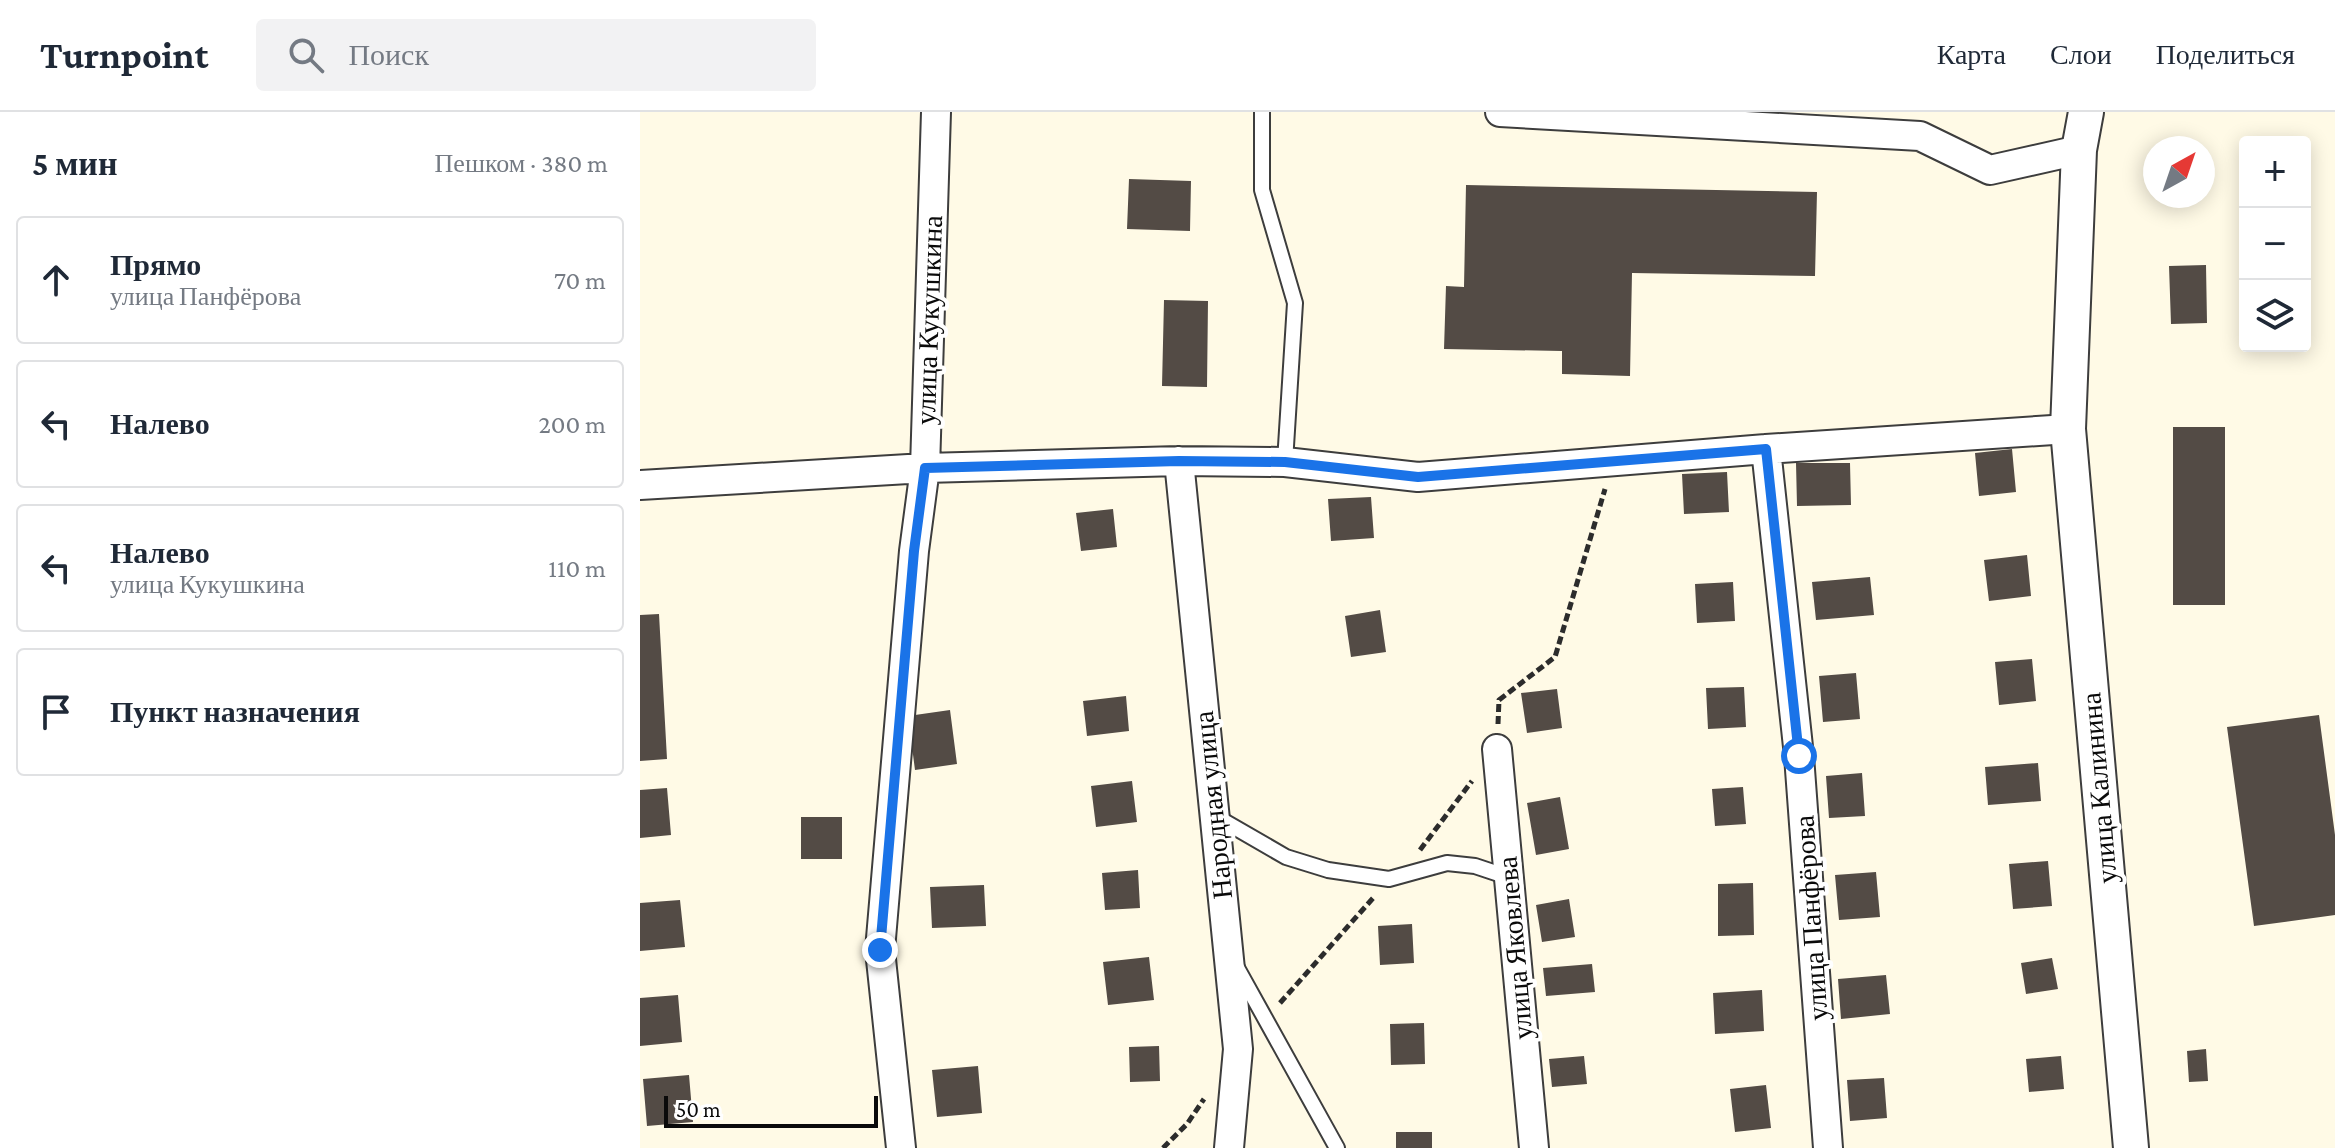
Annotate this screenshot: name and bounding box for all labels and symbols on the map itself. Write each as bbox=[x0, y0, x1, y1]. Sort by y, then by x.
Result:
north arrow bbox=[2143, 136, 2215, 208]
street label: улица Кукушкина bbox=[910, 214, 948, 425]
street label: улица Калинина bbox=[2075, 691, 2123, 885]
street label: Народная улица bbox=[1188, 709, 1238, 900]
route start bbox=[1781, 738, 1817, 774]
street label: улица Панфёрова bbox=[1788, 814, 1834, 1022]
street label: улица Яковлева bbox=[1492, 855, 1538, 1041]
route end bbox=[862, 932, 898, 968]
scale bar bbox=[664, 1092, 878, 1128]

